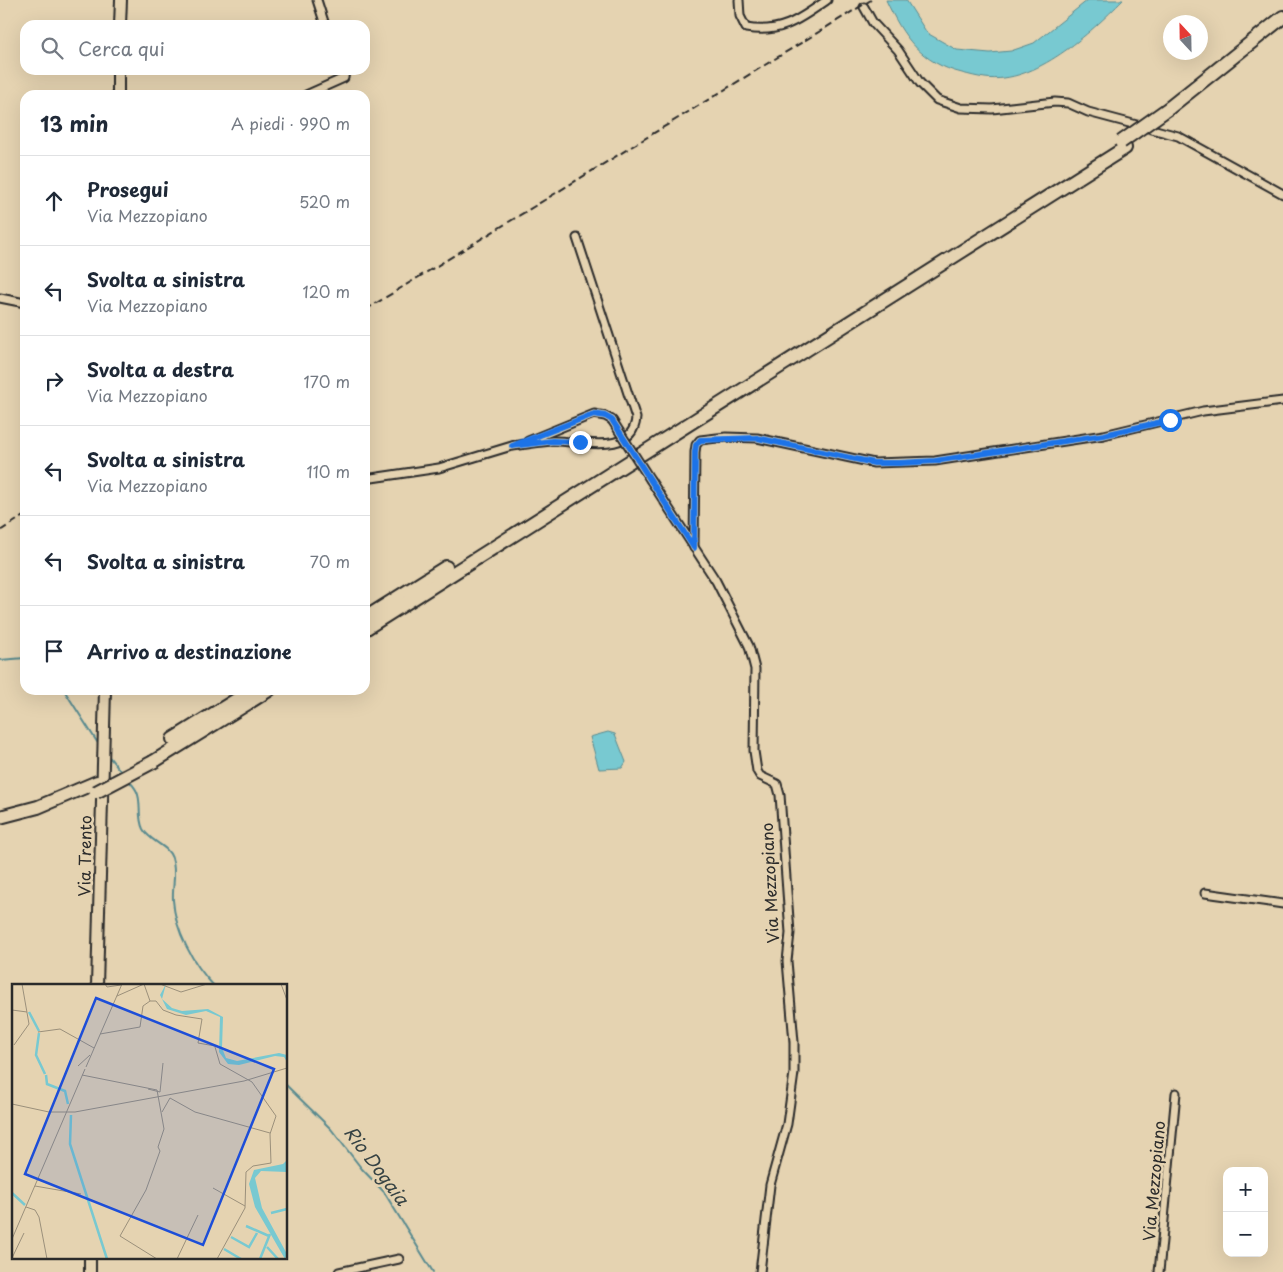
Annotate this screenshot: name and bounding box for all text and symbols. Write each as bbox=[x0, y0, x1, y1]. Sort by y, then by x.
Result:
north arrow bbox=[1163, 15, 1208, 60]
search box bbox=[20, 20, 370, 75]
icon: search bbox=[38, 34, 66, 62]
text: Cerca qui bbox=[78, 34, 165, 62]
text: 13 min bbox=[40, 107, 108, 139]
text: A piedi · 990 m bbox=[231, 111, 350, 135]
text: Prosegui bbox=[87, 175, 169, 203]
icon: ahead bbox=[40, 187, 68, 215]
text: 520 m bbox=[299, 189, 350, 213]
text: Via Mezzopiano bbox=[87, 203, 208, 227]
text: Svolta a sinistra bbox=[87, 265, 245, 293]
icon: left bbox=[40, 277, 68, 305]
text: 120 m bbox=[303, 279, 350, 303]
text: Via Mezzopiano bbox=[87, 293, 208, 317]
text: Svolta a destra bbox=[87, 355, 234, 383]
icon: right bbox=[40, 367, 68, 395]
text: 170 m bbox=[304, 369, 350, 393]
text: Via Mezzopiano bbox=[87, 383, 208, 407]
route start bbox=[1159, 409, 1182, 432]
route end bbox=[569, 431, 592, 454]
text: Svolta a sinistra bbox=[87, 445, 245, 473]
icon: left bbox=[40, 457, 68, 485]
text: 110 m bbox=[307, 459, 350, 483]
text: Via Mezzopiano bbox=[87, 473, 208, 497]
icon: left bbox=[40, 547, 68, 575]
text: Svolta a sinistra bbox=[87, 547, 245, 575]
text: 70 m bbox=[310, 549, 350, 573]
icon: arrive bbox=[40, 637, 68, 665]
text: Arrivo a destinazione bbox=[87, 637, 292, 665]
street label: Via Trento bbox=[71, 815, 97, 897]
street label: Via Mezzopiano bbox=[754, 822, 784, 944]
inset map bbox=[12, 984, 288, 1260]
water label: Rio Dogaia bbox=[338, 1120, 416, 1211]
street label: Via Mezzopiano bbox=[1136, 1120, 1170, 1242]
map controls bbox=[1223, 1167, 1268, 1257]
button: + bbox=[1223, 1167, 1268, 1212]
button: − bbox=[1223, 1212, 1268, 1257]

